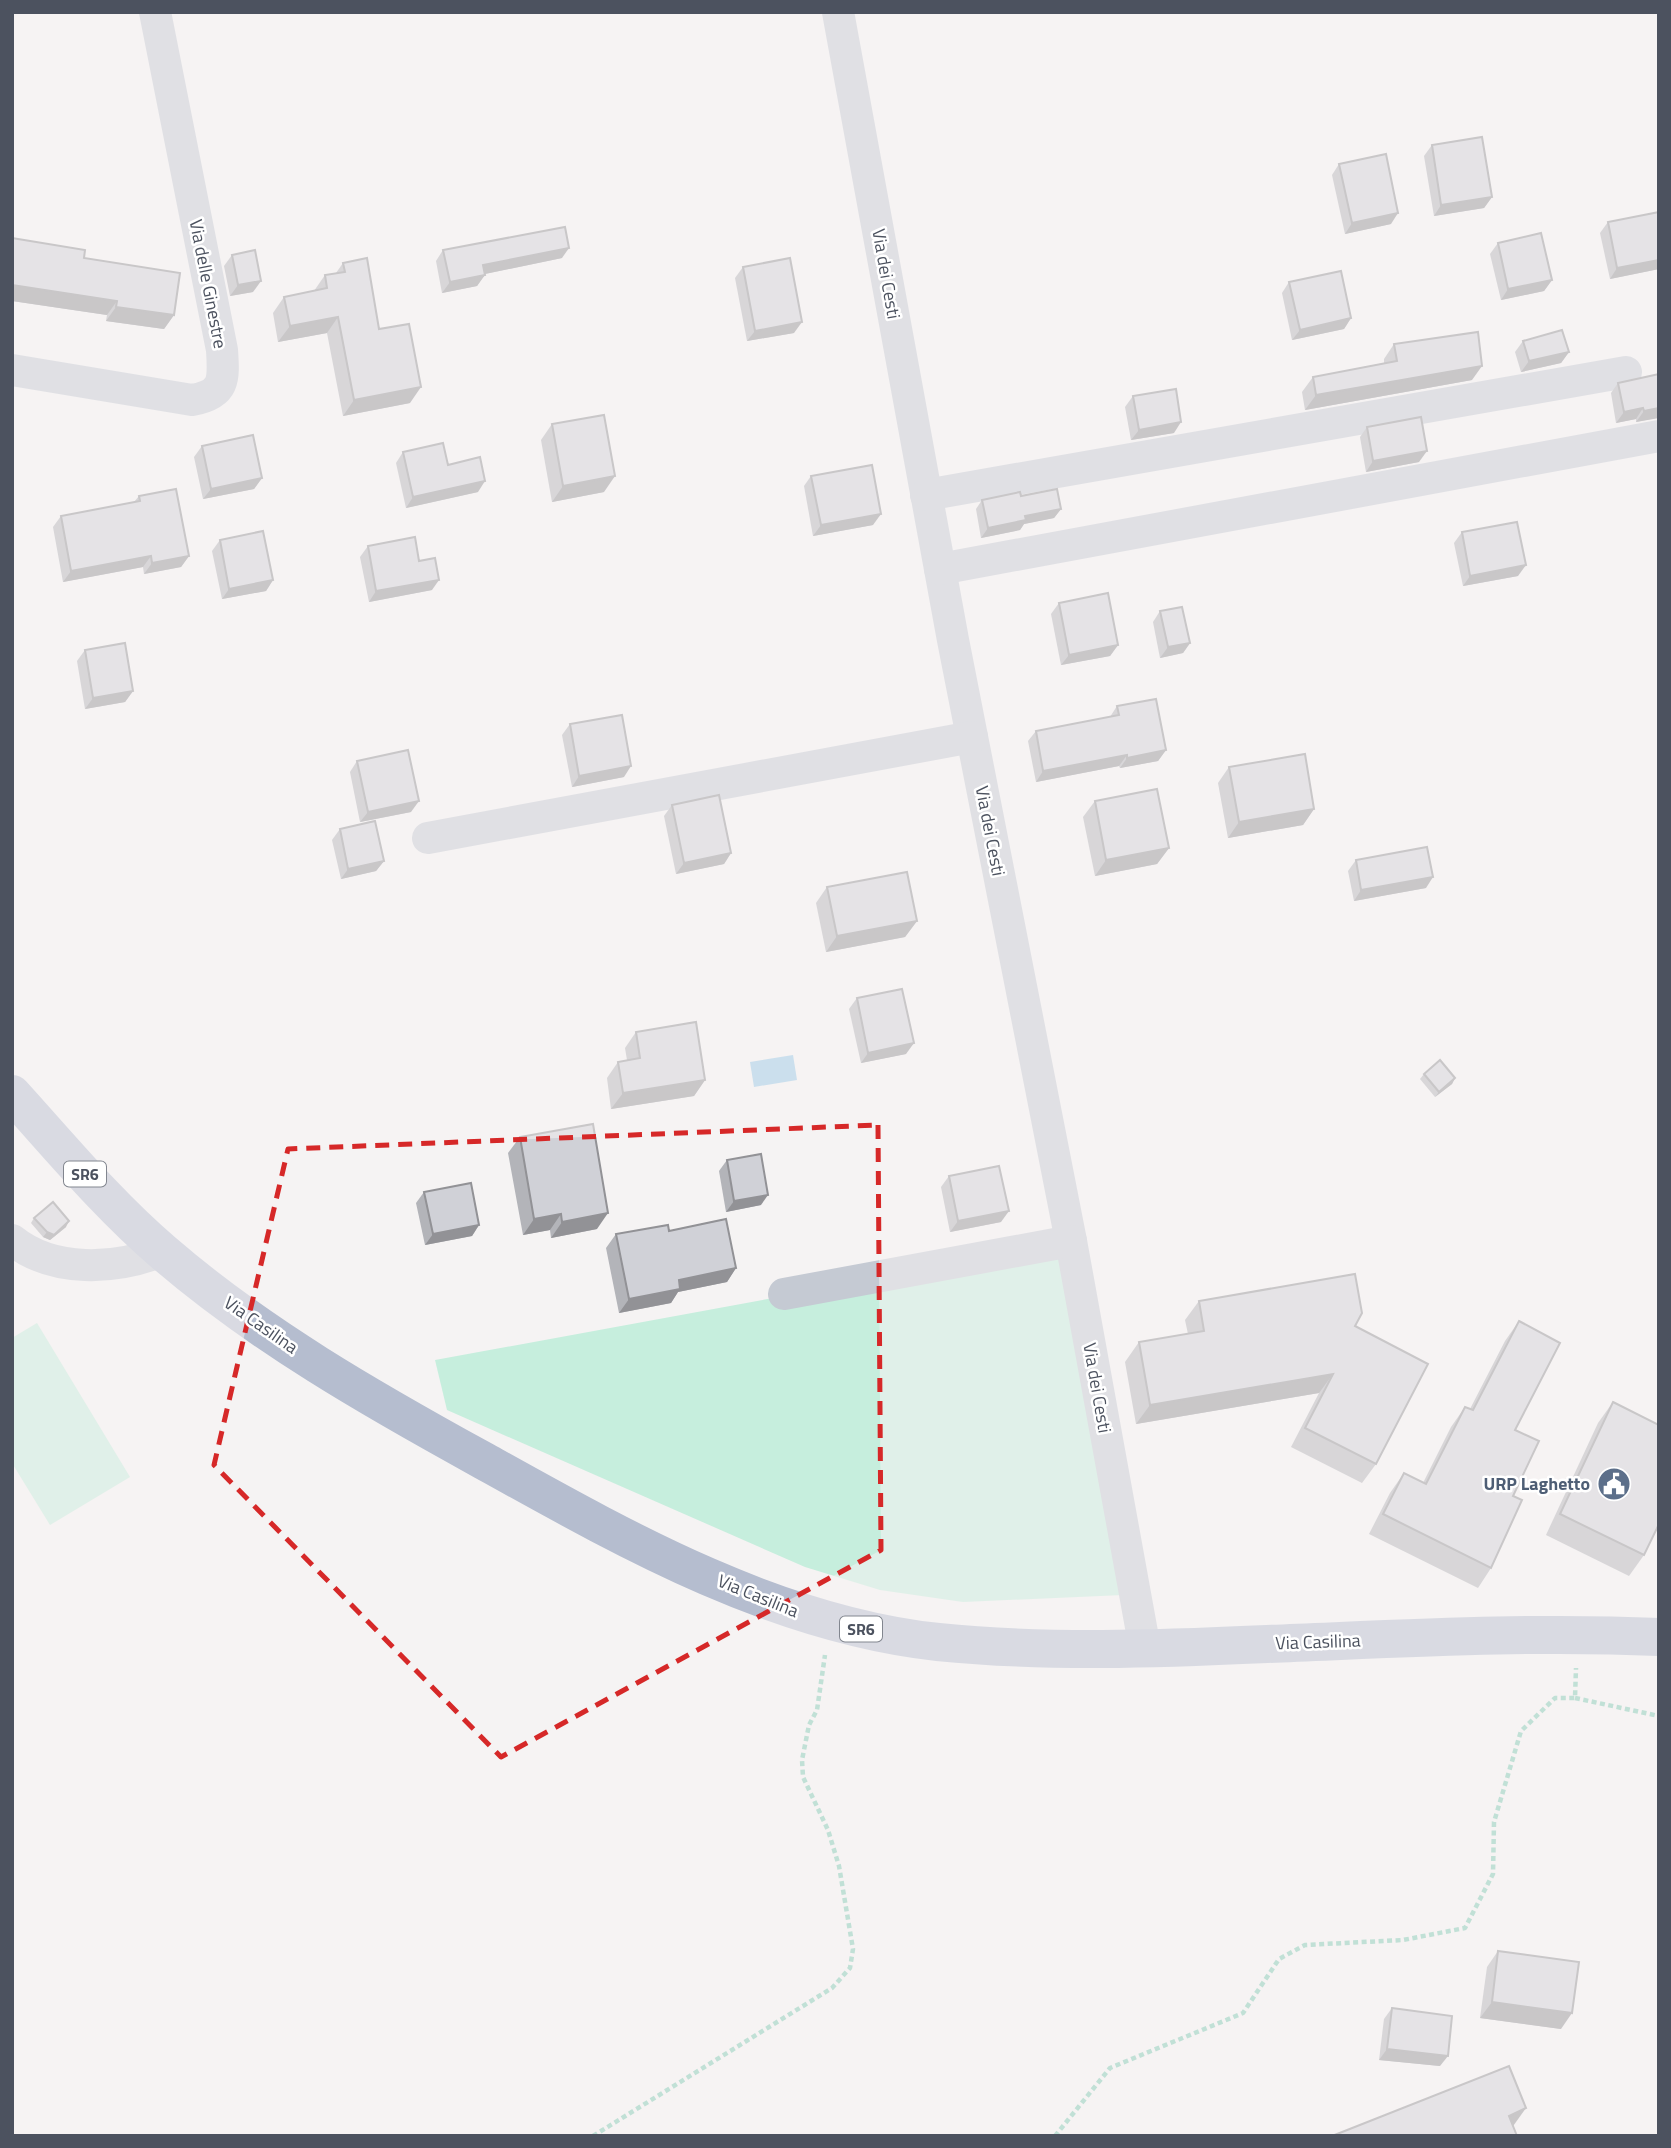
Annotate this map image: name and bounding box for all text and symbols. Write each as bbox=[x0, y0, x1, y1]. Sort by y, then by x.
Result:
street label: Via delle Ginestre bbox=[183, 217, 234, 351]
street label: Via dei Cesti bbox=[865, 227, 908, 321]
street label: Via dei Cesti bbox=[969, 784, 1012, 878]
road number: SR6 bbox=[64, 1162, 106, 1186]
street label: Via Casilina bbox=[219, 1289, 304, 1360]
street label: Via dei Cesti bbox=[1076, 1341, 1119, 1435]
public building icon: URP Laghetto bbox=[1595, 1465, 1633, 1503]
place label: URP Laghetto bbox=[1483, 1470, 1590, 1497]
street label: Via Casilina bbox=[714, 1567, 803, 1624]
road number: SR6 bbox=[840, 1616, 882, 1642]
street label: Via Casilina bbox=[1275, 1627, 1361, 1656]

